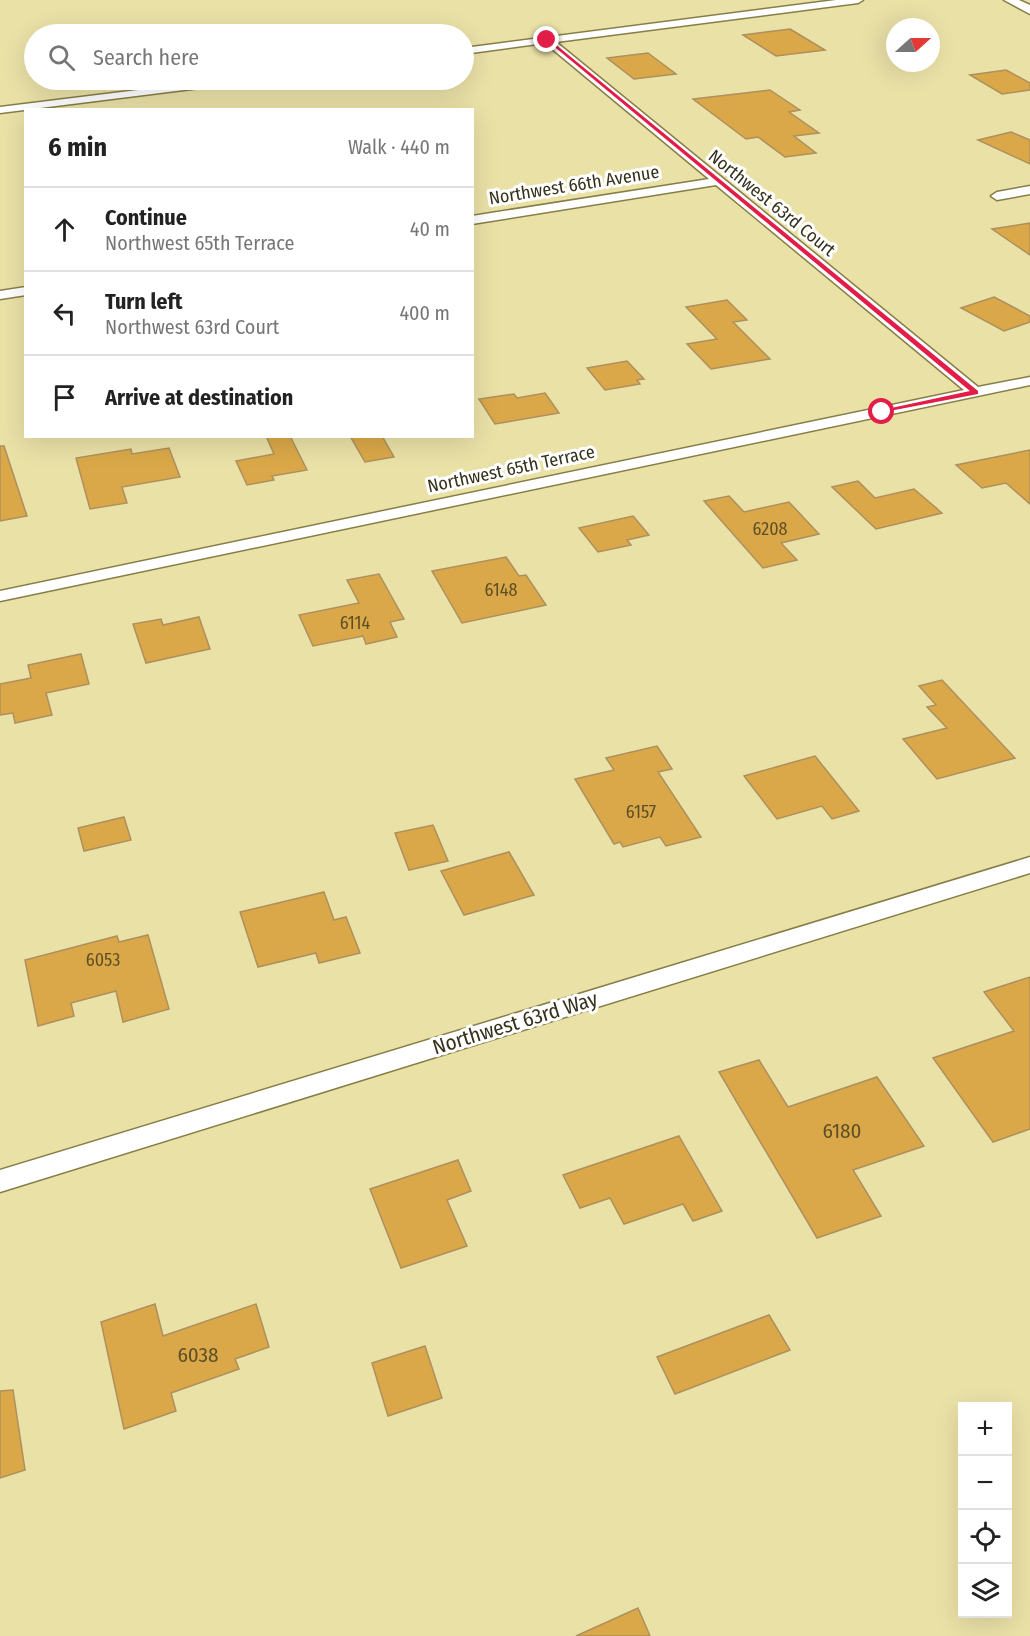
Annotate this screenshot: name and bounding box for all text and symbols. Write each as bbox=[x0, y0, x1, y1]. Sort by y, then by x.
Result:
north arrow bbox=[886, 18, 940, 72]
search box bbox=[24, 24, 474, 90]
route end bbox=[533, 26, 559, 52]
icon: search bbox=[45, 41, 78, 74]
text: Search here bbox=[93, 44, 199, 71]
text: 6 min bbox=[48, 132, 107, 163]
text: Walk · 440 m bbox=[348, 135, 450, 159]
street label: Northwest 63rd Court bbox=[704, 145, 840, 261]
street label: Northwest 66th Avenue bbox=[487, 161, 661, 209]
text: Continue bbox=[105, 204, 187, 231]
icon: ahead bbox=[48, 213, 81, 246]
text: 40 m bbox=[410, 217, 450, 241]
text: Northwest 65th Terrace bbox=[105, 231, 294, 255]
text: Turn left bbox=[105, 288, 183, 315]
icon: left bbox=[48, 297, 81, 330]
text: 400 m bbox=[399, 301, 450, 325]
text: Northwest 63rd Court bbox=[105, 315, 279, 339]
icon: arrive bbox=[48, 381, 81, 414]
text: Arrive at destination bbox=[105, 384, 293, 411]
route start bbox=[868, 398, 894, 424]
street label: Northwest 65th Terrace bbox=[425, 441, 597, 497]
house number: 6208 bbox=[752, 518, 788, 540]
house number: 6148 bbox=[485, 579, 517, 601]
house number: 6114 bbox=[340, 612, 371, 634]
house number: 6157 bbox=[626, 801, 656, 823]
house number: 6053 bbox=[86, 949, 120, 971]
street label: Northwest 63rd Way bbox=[429, 985, 601, 1060]
house number: 6180 bbox=[822, 1118, 862, 1144]
house number: 6038 bbox=[177, 1342, 219, 1368]
map controls bbox=[958, 1402, 1012, 1618]
button: + bbox=[958, 1402, 1012, 1456]
button: − bbox=[958, 1456, 1012, 1510]
button: locate bbox=[958, 1510, 1012, 1564]
button: layers bbox=[958, 1564, 1012, 1618]

